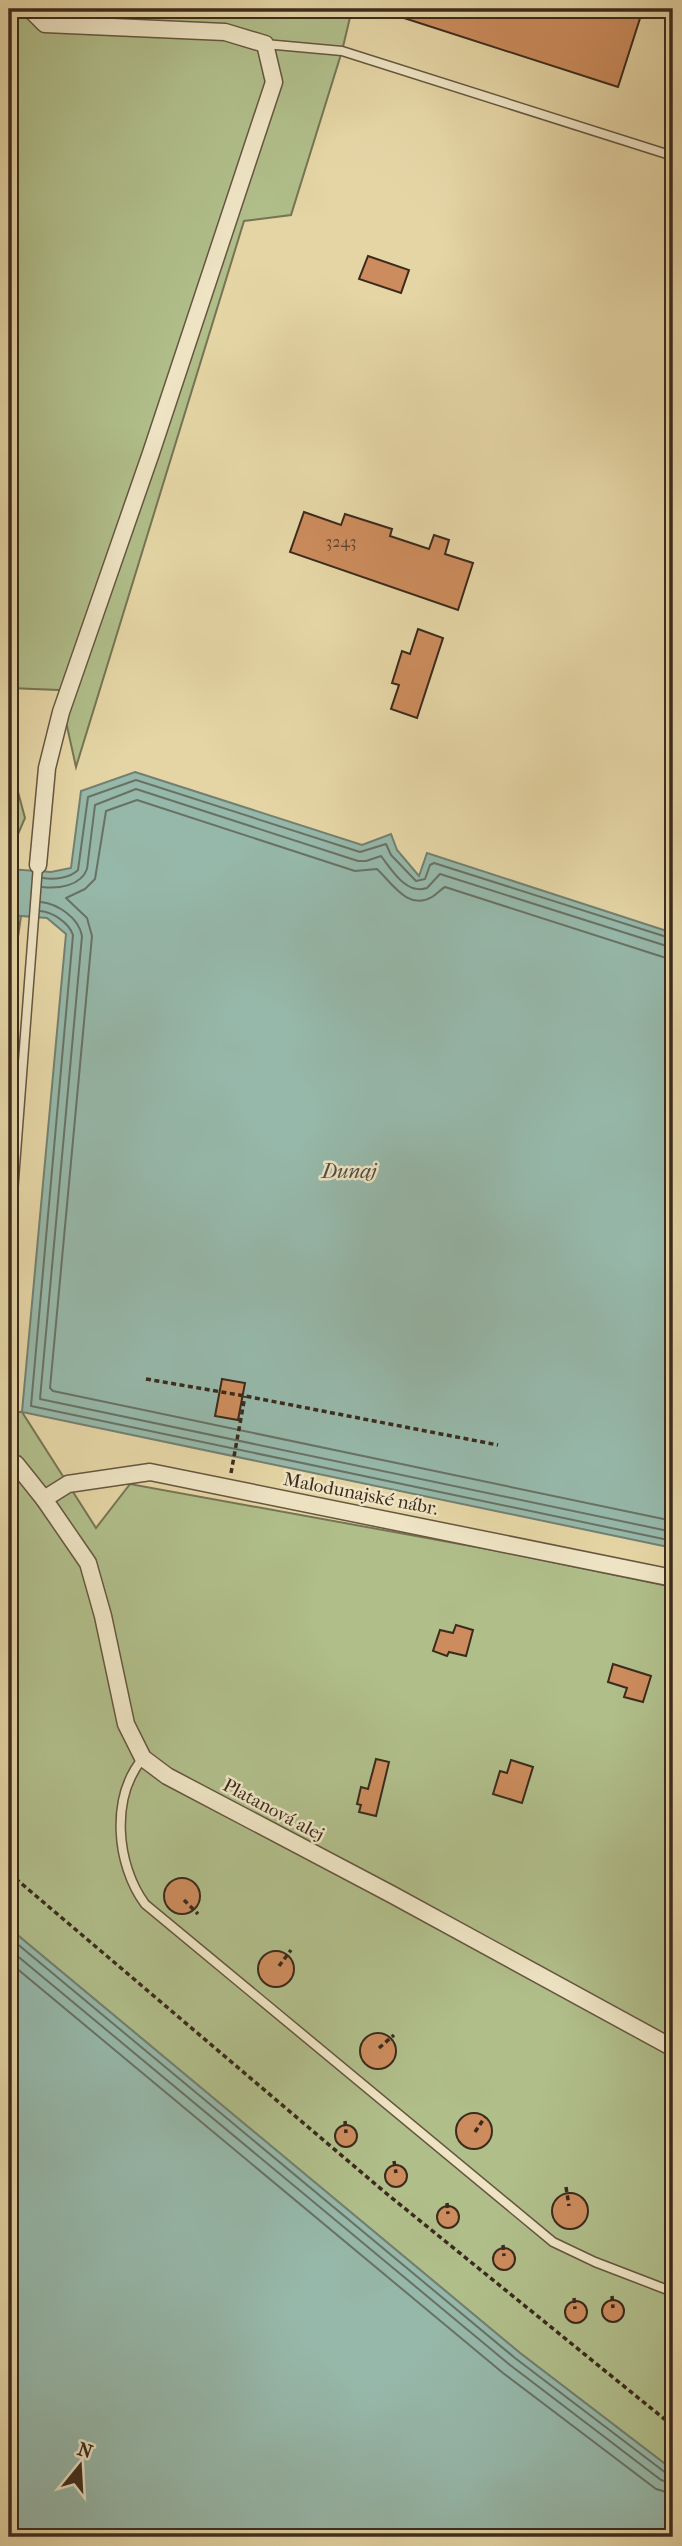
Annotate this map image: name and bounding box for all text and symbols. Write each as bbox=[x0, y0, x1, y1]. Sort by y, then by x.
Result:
house number: 3243 bbox=[326, 532, 356, 551]
water label: Dunaj bbox=[320, 1159, 377, 1183]
street label: Malodunajské nábr. bbox=[281, 1468, 440, 1520]
street label: Platanová alej bbox=[219, 1774, 328, 1846]
north arrow bbox=[46, 2430, 116, 2500]
text: N bbox=[75, 2438, 96, 2464]

